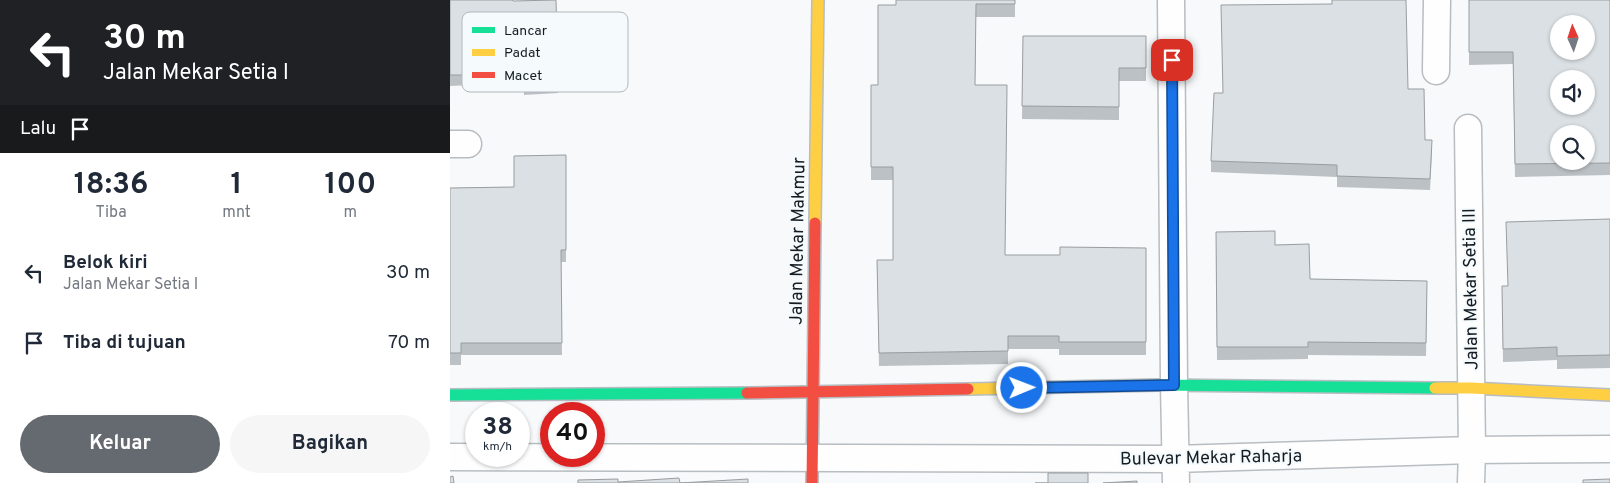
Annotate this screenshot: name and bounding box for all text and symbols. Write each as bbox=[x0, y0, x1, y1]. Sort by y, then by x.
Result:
legend bbox=[462, 12, 628, 92]
north arrow bbox=[1550, 15, 1595, 60]
map controls bbox=[1550, 15, 1595, 170]
text: 30 m bbox=[103, 17, 186, 61]
icon: left bbox=[20, 20, 85, 85]
text: Lancar bbox=[504, 23, 548, 40]
pin bbox=[1151, 39, 1193, 81]
text: Padat bbox=[504, 45, 540, 62]
icon: arrive bbox=[1158, 46, 1186, 74]
text: Jalan Mekar Setia I bbox=[103, 60, 289, 87]
text: Macet bbox=[504, 68, 542, 85]
button: sound bbox=[1550, 70, 1595, 115]
icon: arrive bbox=[66, 115, 94, 143]
text: Lalu bbox=[20, 117, 56, 141]
button: search bbox=[1550, 125, 1595, 170]
street label: Jalan Mekar Makmur bbox=[786, 157, 811, 325]
text: 18:36 bbox=[74, 167, 148, 204]
text: 1 bbox=[231, 167, 243, 204]
text: 100 bbox=[325, 167, 376, 204]
text: Tiba bbox=[96, 203, 127, 223]
text: mnt bbox=[222, 203, 251, 223]
text: m bbox=[344, 203, 357, 223]
street label: Jalan Mekar Setia III bbox=[1459, 208, 1484, 370]
text: Belok kiri bbox=[63, 251, 148, 275]
icon: left bbox=[20, 259, 48, 287]
text: 30 m bbox=[386, 261, 430, 285]
text: Jalan Mekar Setia I bbox=[63, 275, 198, 295]
icon: arrive bbox=[20, 329, 48, 357]
text: Tiba di tujuan bbox=[63, 331, 186, 355]
text: 70 m bbox=[388, 331, 430, 355]
position arrow bbox=[995, 361, 1047, 413]
speed limit sign: 40 bbox=[540, 402, 605, 467]
text: 38 bbox=[482, 412, 513, 444]
button: Keluar bbox=[20, 415, 220, 473]
button: Bagikan bbox=[230, 415, 430, 473]
text: km/h bbox=[483, 439, 512, 455]
street label: Bulevar Mekar Raharja bbox=[1120, 445, 1302, 472]

